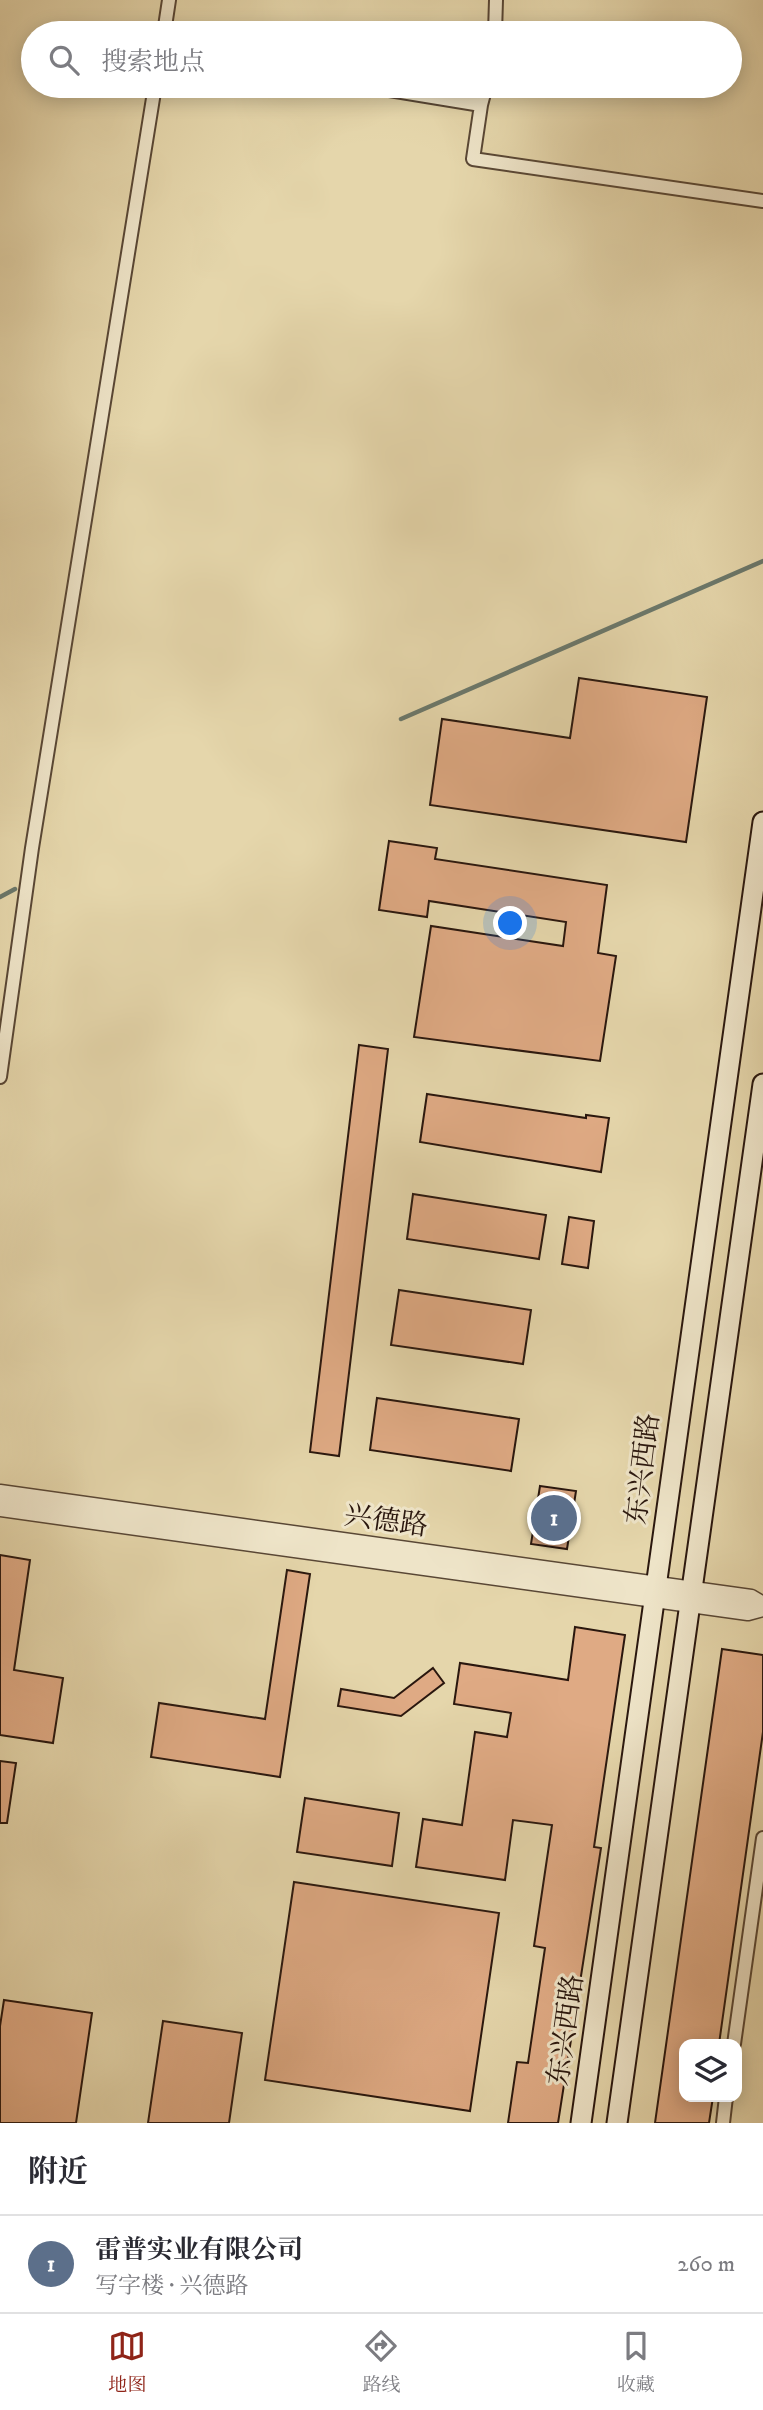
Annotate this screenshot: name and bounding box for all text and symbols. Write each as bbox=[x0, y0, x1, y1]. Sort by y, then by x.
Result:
search box bbox=[21, 21, 742, 98]
icon: search bbox=[45, 41, 83, 79]
text: 搜索地点 bbox=[101, 46, 205, 79]
your location bbox=[493, 906, 527, 940]
street label: 东兴西路 bbox=[619, 1411, 667, 1527]
pin: 1 bbox=[531, 1492, 577, 1544]
street label: 兴德路 bbox=[342, 1498, 430, 1544]
street label: 东兴西路 bbox=[541, 1972, 591, 2088]
map controls bbox=[679, 2039, 742, 2102]
button: layers bbox=[679, 2039, 742, 2102]
text: 附近 bbox=[28, 2154, 88, 2191]
text: 雷普实业有限公司 bbox=[95, 2234, 303, 2267]
text: 1 bbox=[47, 2250, 55, 2279]
text: 260 m bbox=[677, 2250, 735, 2279]
text: 写字楼 · 兴德路 bbox=[95, 2272, 248, 2301]
tab: 地图 bbox=[108, 2327, 146, 2397]
tab: 路线 bbox=[362, 2327, 401, 2397]
tab: 收藏 bbox=[617, 2327, 655, 2397]

